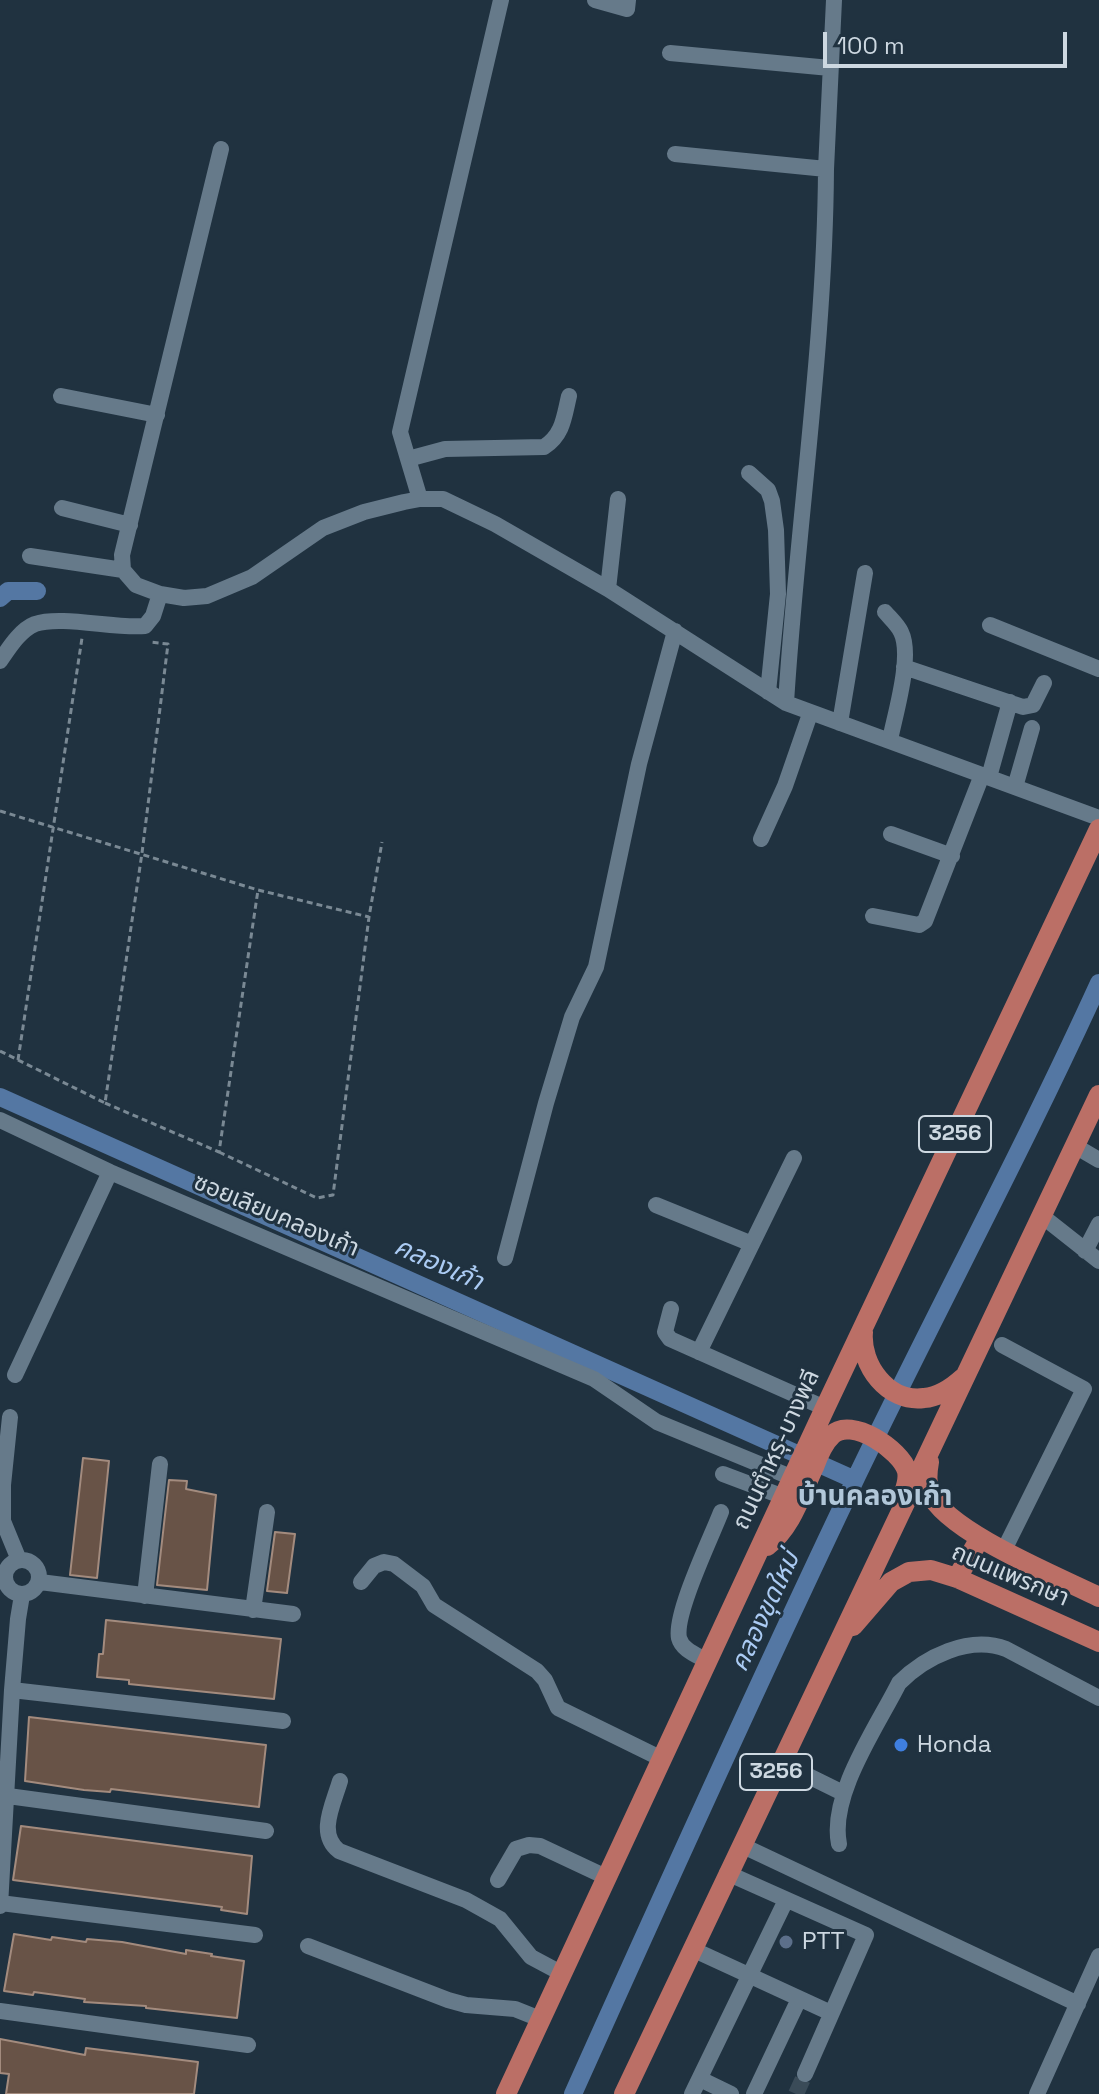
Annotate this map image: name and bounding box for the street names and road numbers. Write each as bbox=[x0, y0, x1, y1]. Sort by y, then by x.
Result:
road number: 3256 bbox=[919, 1116, 991, 1152]
street label: ซอยเลียบคลองเก้า bbox=[189, 1168, 363, 1264]
street label: ถนนตำหรุ-บางพลี bbox=[727, 1365, 827, 1535]
street label: ถนนแพรกษา bbox=[947, 1538, 1073, 1614]
road number: 3256 bbox=[740, 1754, 812, 1790]

